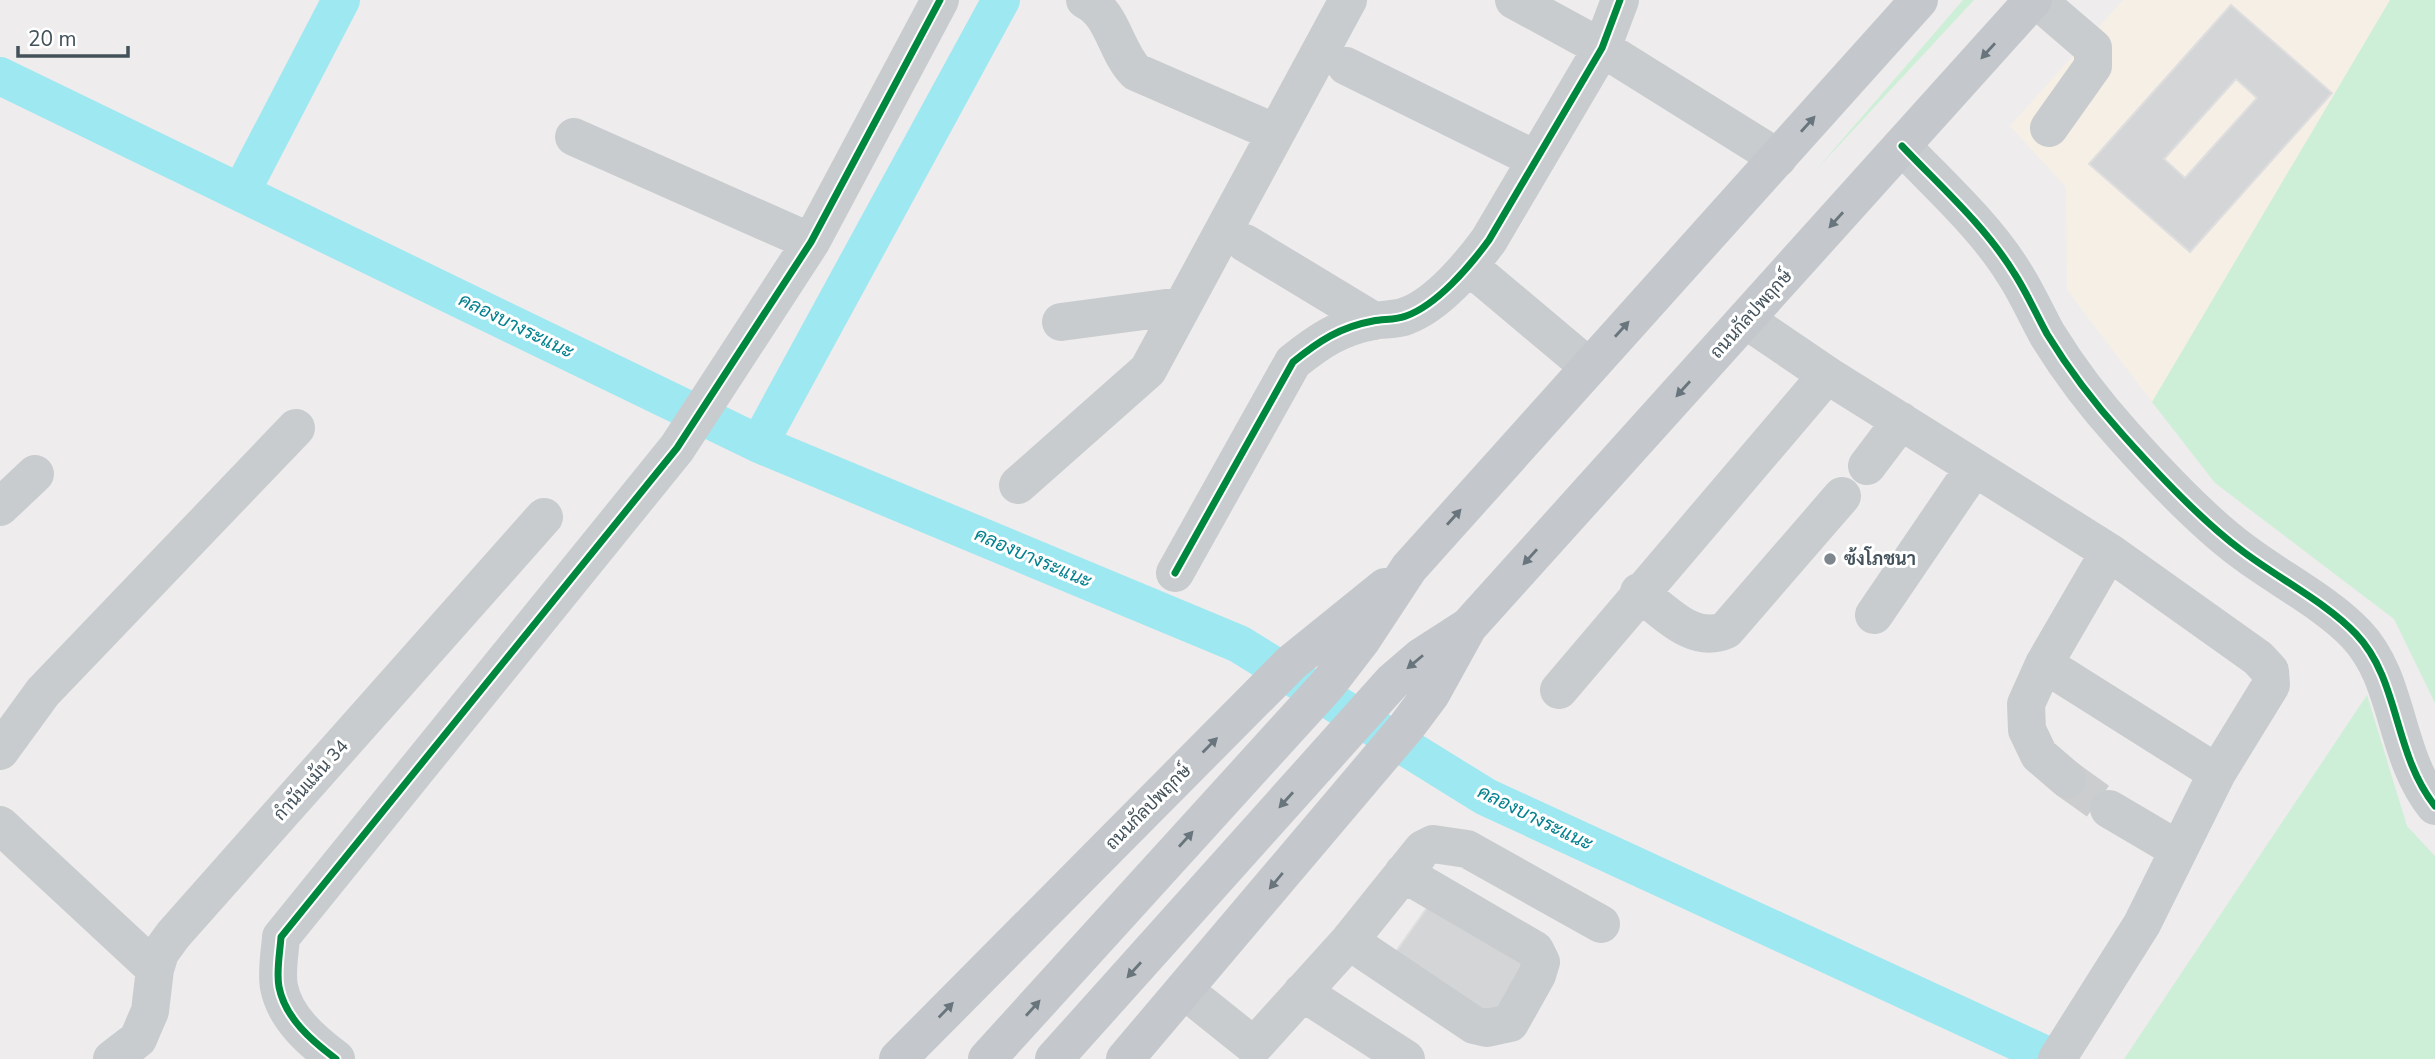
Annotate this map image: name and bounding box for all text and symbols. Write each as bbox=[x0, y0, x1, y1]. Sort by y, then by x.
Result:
scale bar bbox=[18, 14, 128, 58]
text: 20 m bbox=[28, 25, 77, 53]
one-way arrow bbox=[1980, 42, 1996, 60]
one-way arrow bbox=[1800, 115, 1816, 133]
one-way arrow bbox=[1828, 211, 1844, 228]
street label: ถนนกัลปพฤกษ์ bbox=[1704, 263, 1798, 364]
water label: คลองบางระแนะ bbox=[454, 287, 579, 365]
one-way arrow bbox=[1614, 321, 1629, 338]
one-way arrow bbox=[1675, 380, 1691, 398]
one-way arrow bbox=[1446, 509, 1462, 526]
water label: คลองบางระแนะ bbox=[970, 522, 1096, 595]
place label: ซ้งโภชนา bbox=[1844, 546, 1916, 571]
one-way arrow bbox=[1523, 549, 1539, 566]
marker: ซ้งโภชนา bbox=[1822, 551, 1838, 567]
one-way arrow bbox=[1407, 654, 1424, 669]
street label: กำนันแม้น 34 bbox=[268, 734, 354, 826]
one-way arrow bbox=[1201, 737, 1218, 753]
street label: ถนนกัลปพฤกษ์ bbox=[1099, 758, 1197, 855]
water label: คลองบางระแนะ bbox=[1473, 779, 1598, 857]
one-way arrow bbox=[1279, 791, 1295, 808]
one-way arrow bbox=[1177, 831, 1193, 848]
one-way arrow bbox=[1268, 872, 1284, 890]
one-way arrow bbox=[1127, 961, 1143, 978]
one-way arrow bbox=[1025, 999, 1041, 1017]
one-way arrow bbox=[937, 1002, 953, 1019]

